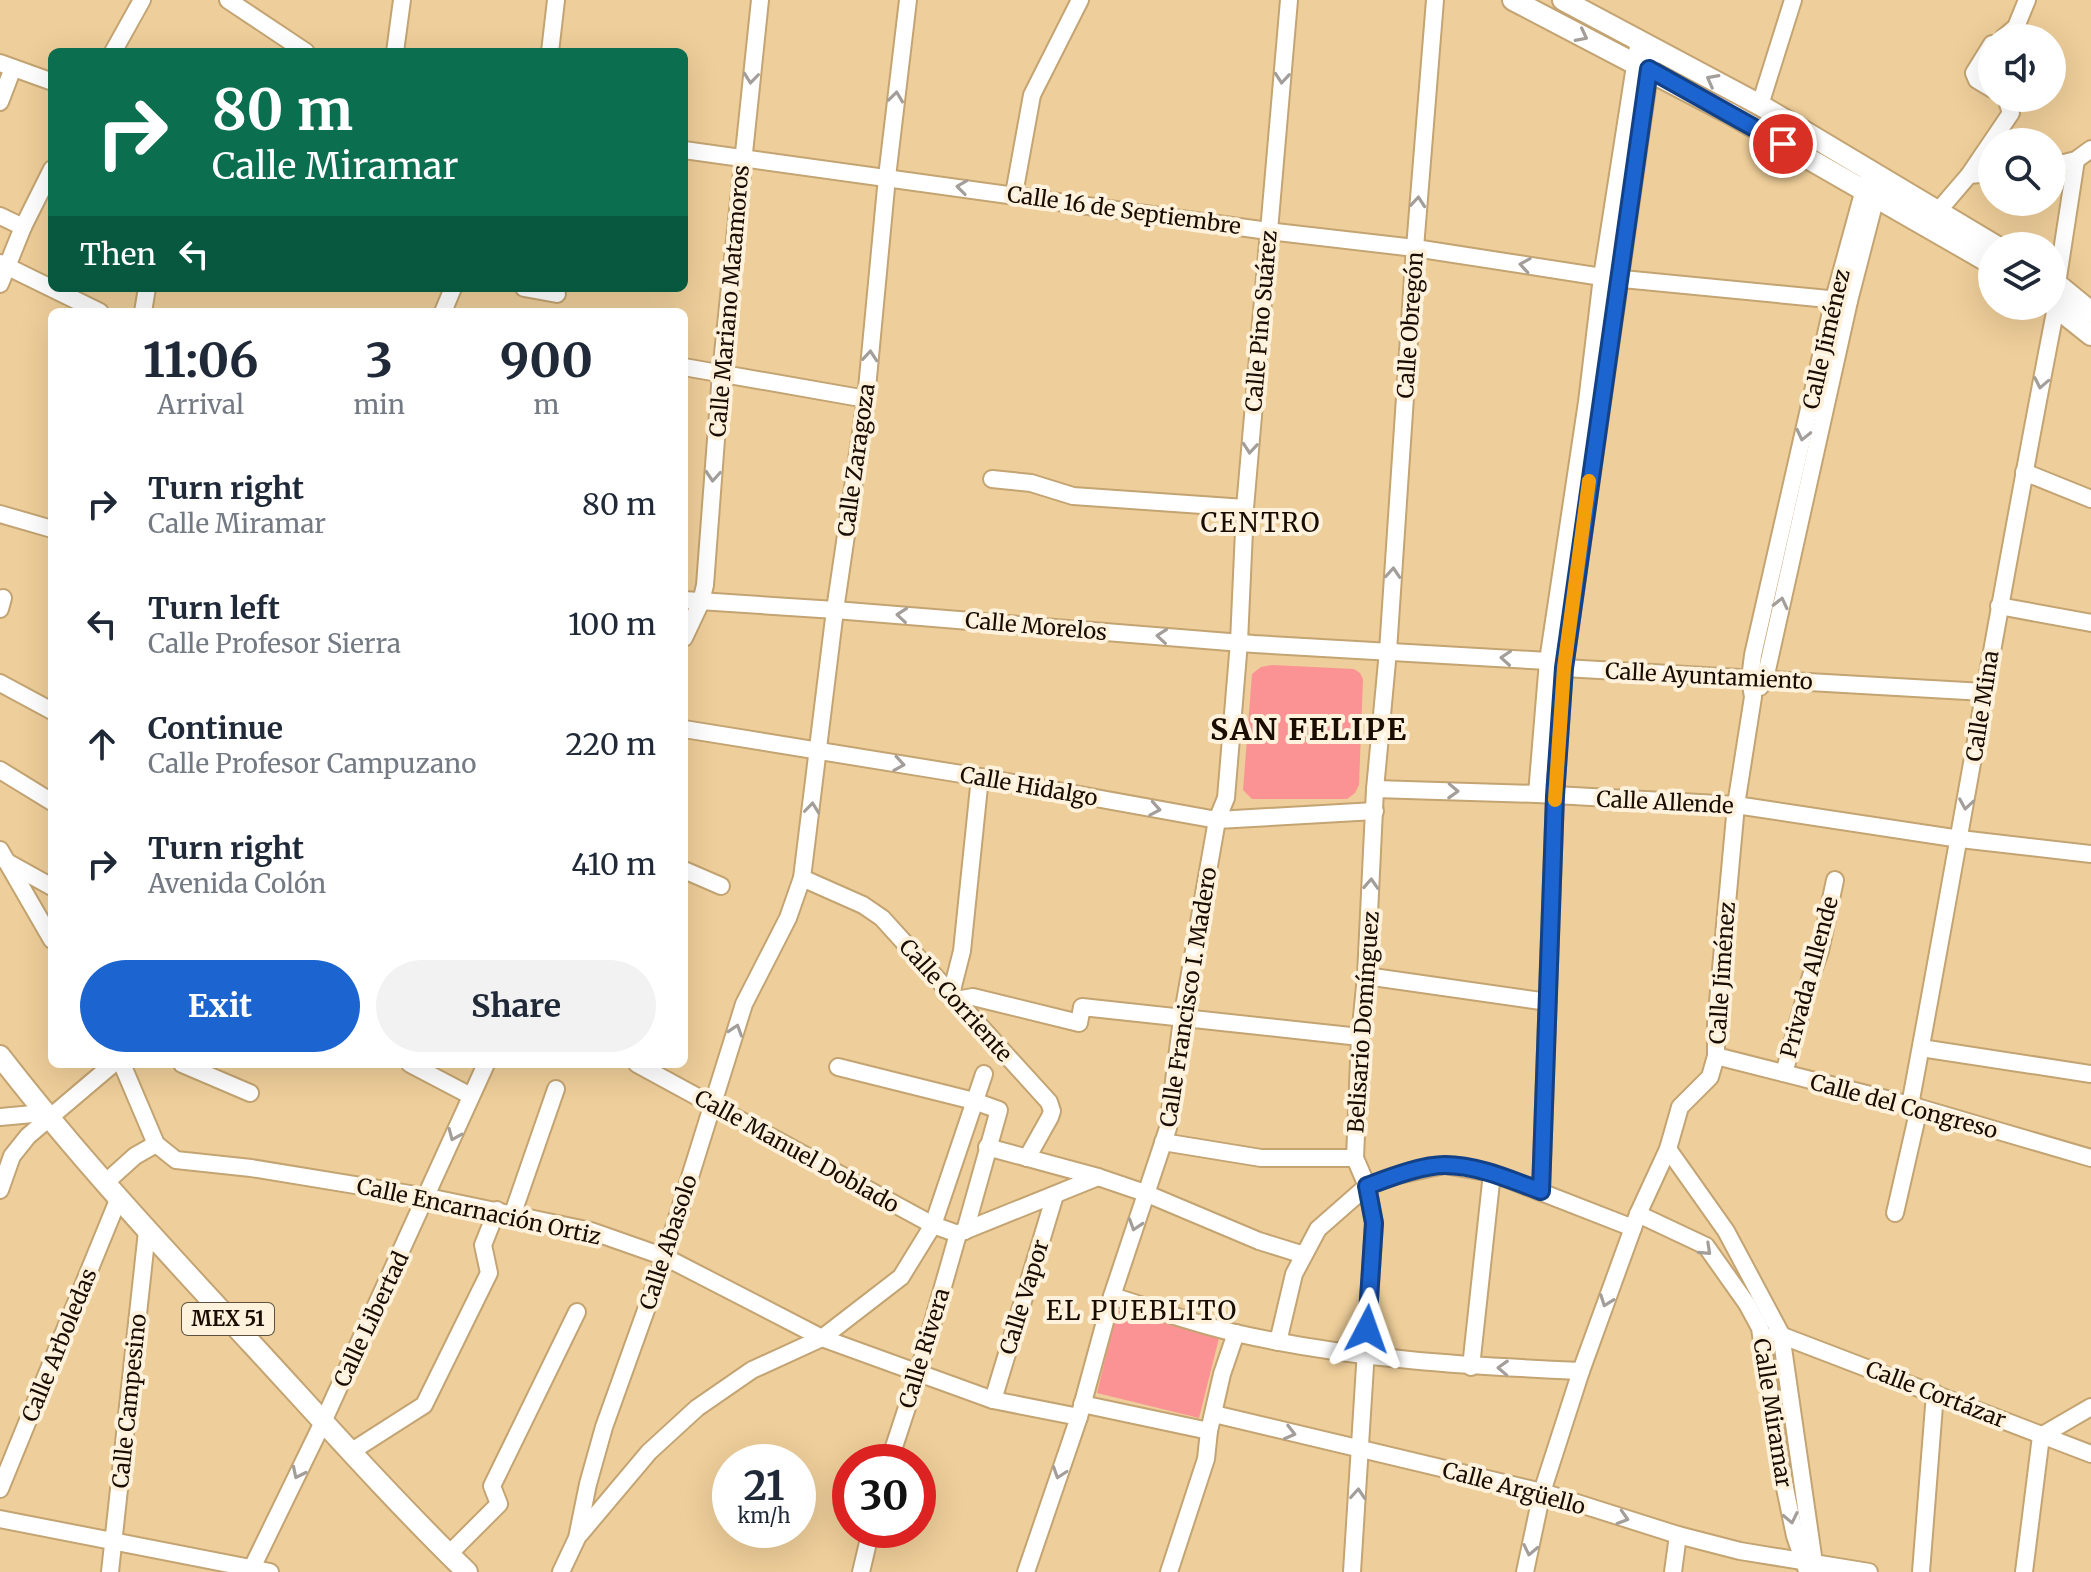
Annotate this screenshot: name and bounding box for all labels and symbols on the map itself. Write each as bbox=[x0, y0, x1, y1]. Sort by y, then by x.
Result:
one-way arrow bbox=[1574, 26, 1589, 41]
one-way arrow bbox=[743, 71, 760, 84]
one-way arrow bbox=[1274, 72, 1291, 85]
one-way arrow bbox=[1705, 74, 1720, 89]
one-way arrow bbox=[888, 91, 905, 104]
pin bbox=[1749, 110, 1817, 178]
street label: Calle Mariano Matamoros bbox=[703, 164, 755, 438]
one-way arrow bbox=[955, 179, 969, 196]
street label: Calle 16 de Septiembre bbox=[1005, 180, 1243, 240]
one-way arrow bbox=[1410, 195, 1427, 208]
street label: Calle Pino Suárez bbox=[1239, 229, 1283, 413]
street label: Calle Obregón bbox=[1391, 250, 1429, 399]
one-way arrow bbox=[1518, 257, 1531, 274]
street label: Calle Jiménez bbox=[1796, 266, 1856, 412]
one-way arrow bbox=[861, 349, 878, 362]
one-way arrow bbox=[2034, 376, 2051, 390]
street label: Calle Zaragoza bbox=[831, 381, 881, 538]
one-way arrow bbox=[1795, 428, 1812, 441]
one-way arrow bbox=[1242, 442, 1259, 455]
one-way arrow bbox=[705, 470, 722, 483]
district label: CENTRO bbox=[1201, 506, 1321, 539]
one-way arrow bbox=[1384, 566, 1401, 579]
one-way arrow bbox=[1772, 597, 1789, 610]
street label: Calle Morelos bbox=[964, 606, 1108, 646]
one-way arrow bbox=[896, 607, 909, 624]
one-way arrow bbox=[1155, 628, 1168, 645]
street label: Calle Mina bbox=[1959, 648, 2005, 764]
one-way arrow bbox=[1499, 650, 1512, 667]
street label: Calle Ayuntamiento bbox=[1605, 657, 1814, 695]
district label: SAN FELIPE bbox=[1210, 710, 1408, 748]
one-way arrow bbox=[892, 755, 906, 772]
street label: Calle Hidalgo bbox=[958, 760, 1100, 812]
one-way arrow bbox=[1447, 783, 1460, 800]
street label: Calle Allende bbox=[1596, 784, 1734, 820]
one-way arrow bbox=[1958, 797, 1975, 811]
one-way arrow bbox=[1149, 799, 1162, 816]
one-way arrow bbox=[803, 801, 820, 814]
street label: Calle Francisco I. Madero bbox=[1154, 865, 1222, 1129]
one-way arrow bbox=[1362, 877, 1379, 890]
street label: Privada Allende bbox=[1774, 893, 1844, 1061]
street label: Calle Jiménez bbox=[1703, 901, 1741, 1045]
street label: Belisario Domínguez bbox=[1341, 910, 1385, 1134]
street label: Calle Corriente bbox=[893, 933, 1019, 1067]
one-way arrow bbox=[726, 1024, 742, 1038]
street label: Calle del Congreso bbox=[1807, 1067, 2001, 1145]
street label: Calle Manuel Doblado bbox=[690, 1083, 904, 1219]
one-way arrow bbox=[448, 1127, 464, 1141]
street label: Calle Encarnación Ortiz bbox=[354, 1171, 604, 1251]
street label: Calle Abasolo bbox=[633, 1171, 703, 1313]
one-way arrow bbox=[1128, 1217, 1144, 1231]
street label: Calle Vapor bbox=[993, 1236, 1055, 1358]
one-way arrow bbox=[1697, 1241, 1711, 1256]
street label: Calle Libertad bbox=[327, 1247, 415, 1391]
street label: Calle Arboledas bbox=[15, 1264, 103, 1426]
street label: Calle Rivera bbox=[892, 1284, 956, 1411]
position arrow bbox=[1325, 1287, 1409, 1371]
one-way arrow bbox=[1599, 1293, 1616, 1307]
district label: EL PUEBLITO bbox=[1046, 1294, 1238, 1327]
road number: MEX 51 bbox=[182, 1303, 274, 1335]
street label: Calle Campesino bbox=[106, 1312, 152, 1490]
street label: Calle Miramar bbox=[1747, 1336, 1799, 1490]
street label: Calle Cortázar bbox=[1862, 1354, 2010, 1434]
one-way arrow bbox=[1496, 1360, 1509, 1377]
one-way arrow bbox=[1283, 1423, 1297, 1440]
speed limit sign: 30 bbox=[832, 1444, 936, 1548]
street label: Calle Argüello bbox=[1440, 1455, 1589, 1521]
one-way arrow bbox=[293, 1464, 308, 1479]
one-way arrow bbox=[1053, 1465, 1069, 1479]
one-way arrow bbox=[1349, 1487, 1366, 1500]
one-way arrow bbox=[1616, 1509, 1630, 1525]
one-way arrow bbox=[1782, 1510, 1799, 1524]
one-way arrow bbox=[1522, 1542, 1539, 1556]

